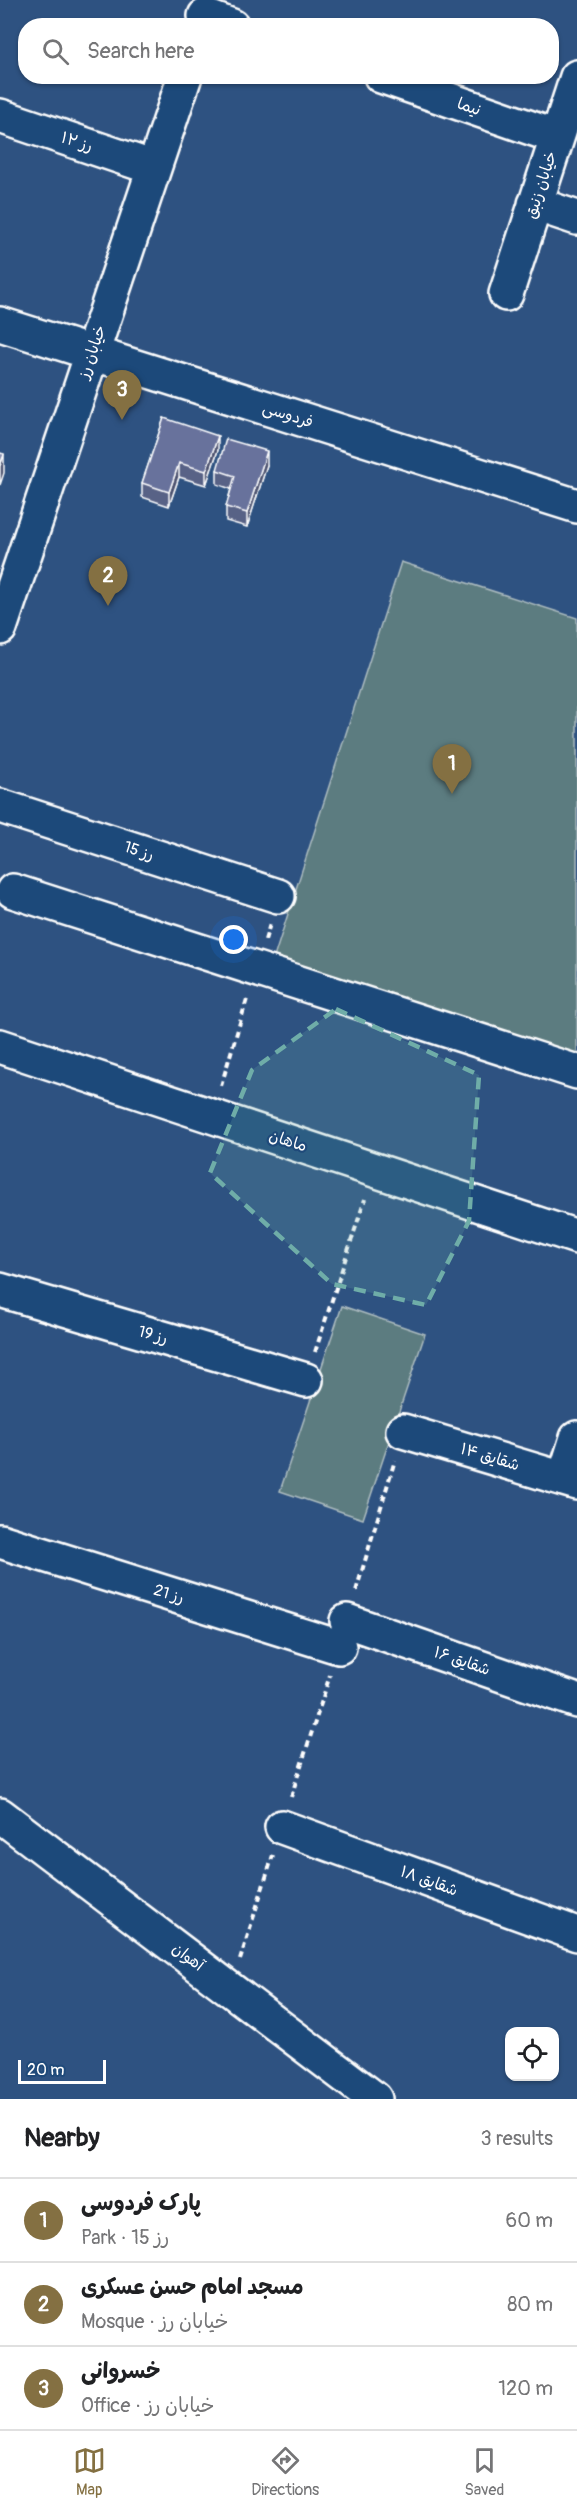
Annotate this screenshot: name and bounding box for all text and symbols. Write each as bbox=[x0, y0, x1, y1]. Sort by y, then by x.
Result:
search box bbox=[18, 18, 559, 84]
icon: search bbox=[39, 35, 72, 68]
text: Search here bbox=[87, 37, 194, 65]
street label: نیما bbox=[454, 94, 484, 120]
street label: رز ۱۲ bbox=[59, 127, 95, 157]
street label: خیابان زنبق bbox=[521, 149, 561, 221]
street label: خیابان رز bbox=[73, 323, 110, 383]
pin: 3 bbox=[102, 370, 142, 420]
street label: فردوسی bbox=[260, 397, 316, 433]
pin: 2 bbox=[88, 556, 128, 606]
pin: 1 bbox=[432, 744, 472, 794]
street label: رز 15 bbox=[121, 837, 157, 865]
your location bbox=[219, 925, 248, 954]
street label: ماهان bbox=[266, 1126, 310, 1156]
street label: رز 19 bbox=[136, 1321, 170, 1349]
street label: شقایق ۱۴ bbox=[458, 1439, 522, 1475]
street label: رز 21 bbox=[151, 1580, 187, 1608]
street label: شقایق ۱۶ bbox=[431, 1642, 493, 1680]
street label: شقایق ۱۸ bbox=[397, 1861, 461, 1901]
street label: آهوان bbox=[168, 1939, 209, 1976]
map controls bbox=[505, 2027, 559, 2081]
button: locate bbox=[505, 2027, 559, 2081]
scale bar bbox=[18, 2057, 106, 2084]
text: 20 m bbox=[27, 2060, 65, 2080]
text: Nearby bbox=[24, 2122, 100, 2154]
text: 3 results bbox=[481, 2126, 553, 2151]
text: پارک فردوسی bbox=[81, 2189, 201, 2217]
text: 1 bbox=[40, 2208, 47, 2233]
text: 60 m bbox=[506, 2208, 553, 2233]
text: Park · رز 15 bbox=[81, 2225, 169, 2250]
text: مسجد امام حسن عسکری bbox=[81, 2273, 304, 2301]
text: 2 bbox=[38, 2292, 49, 2317]
text: 80 m bbox=[507, 2292, 553, 2317]
text: Mosque · خیابان رز bbox=[81, 2309, 229, 2334]
text: خسروانی bbox=[81, 2357, 160, 2385]
text: 3 bbox=[38, 2376, 49, 2401]
text: 120 m bbox=[498, 2376, 553, 2401]
text: Office · خیابان رز bbox=[81, 2393, 215, 2418]
tab: Map bbox=[73, 2444, 106, 2500]
tab: Directions bbox=[251, 2444, 319, 2500]
tab: Saved bbox=[465, 2444, 504, 2500]

